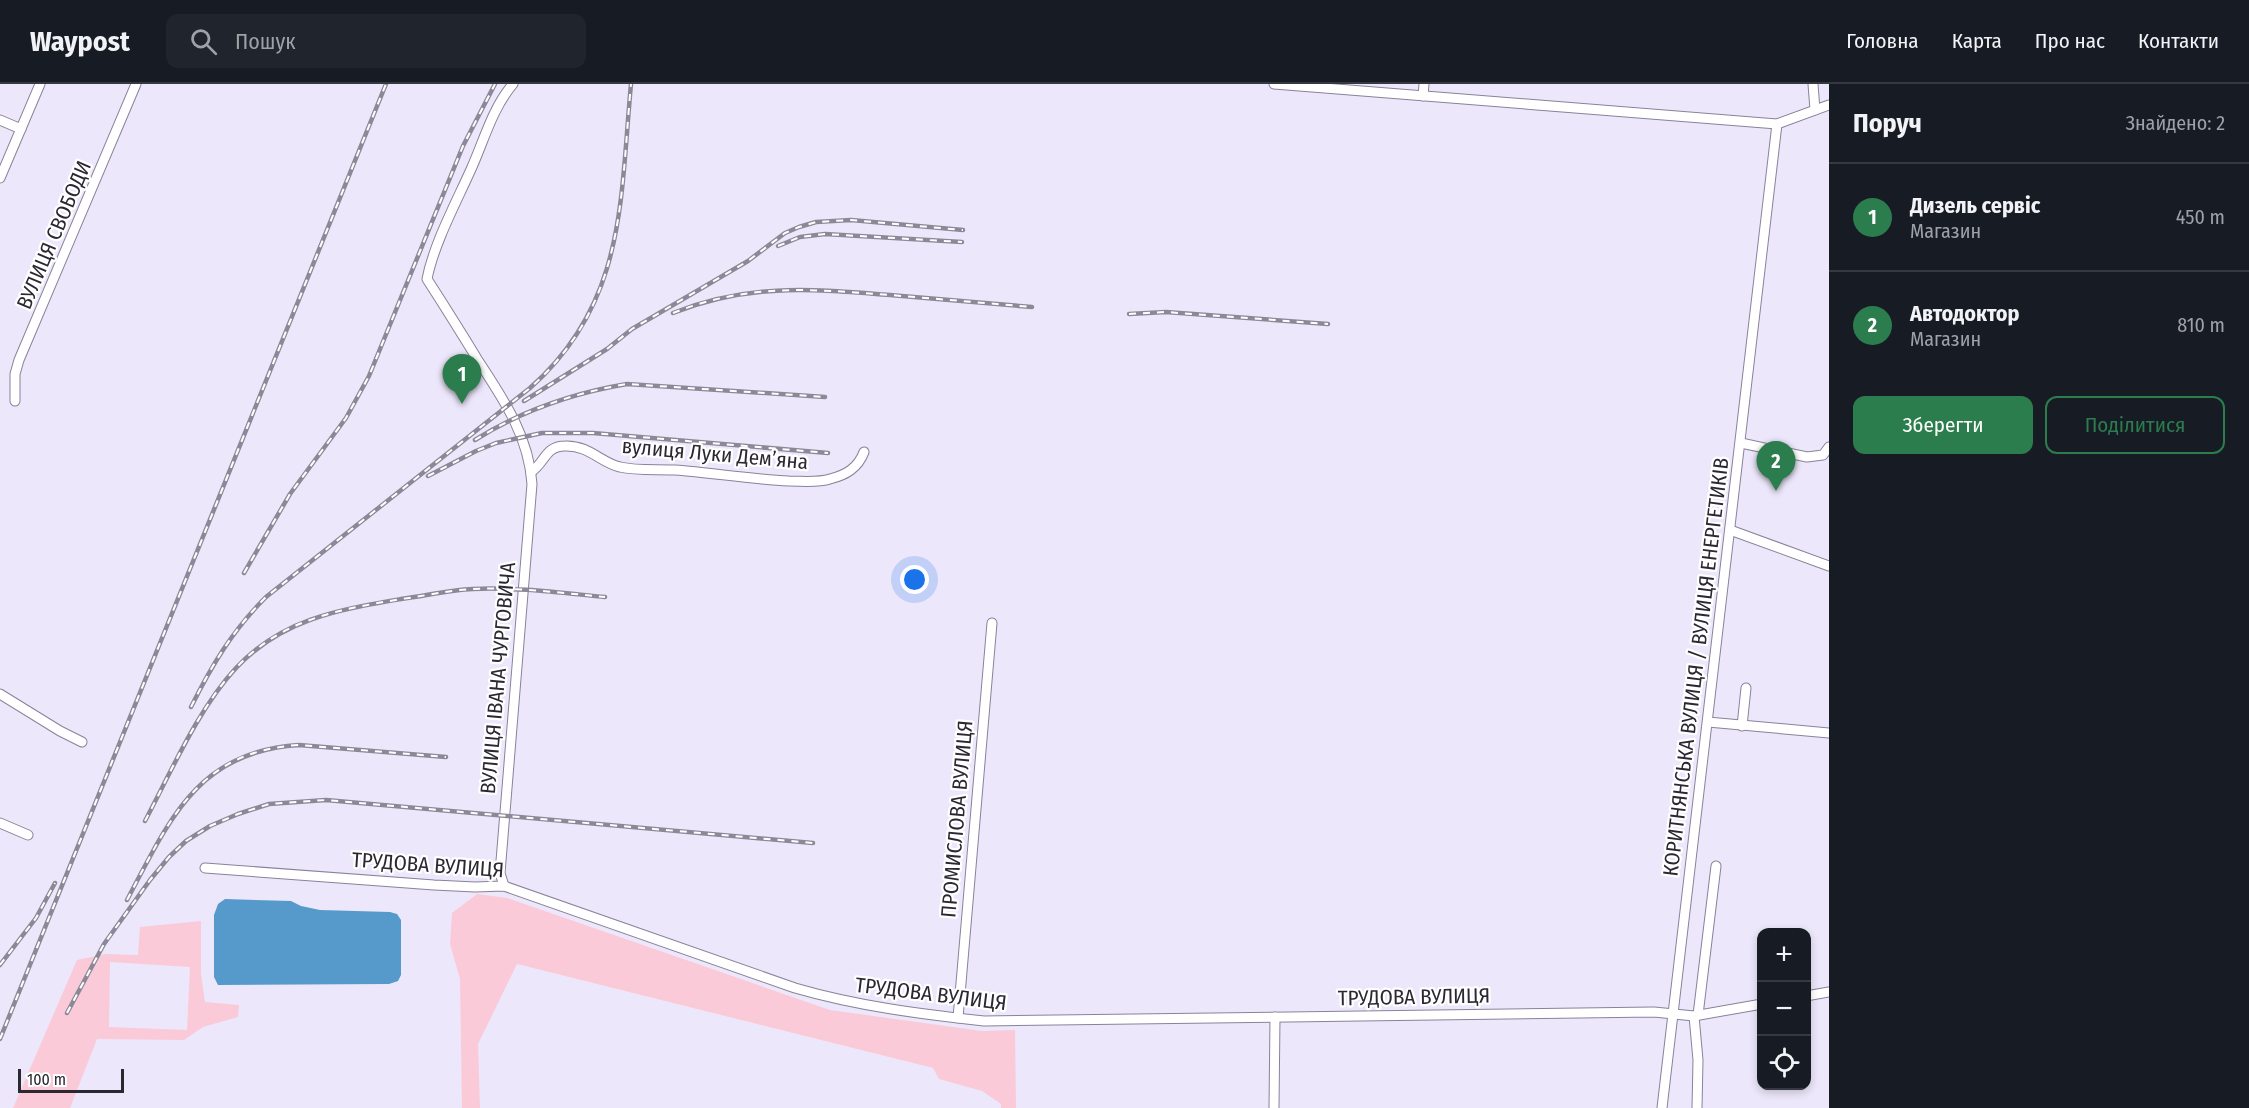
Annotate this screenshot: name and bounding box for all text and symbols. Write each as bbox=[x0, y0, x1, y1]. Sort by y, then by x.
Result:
search box bbox=[166, 14, 586, 68]
text: Waypost bbox=[30, 25, 130, 58]
icon: search bbox=[187, 25, 220, 58]
text: Пошук bbox=[235, 28, 296, 55]
text: Головна bbox=[1846, 28, 1919, 54]
text: Карта bbox=[1952, 28, 2002, 54]
text: Про нас bbox=[2035, 28, 2105, 54]
text: Контакти bbox=[2138, 28, 2219, 54]
text: Поруч bbox=[1853, 108, 1922, 139]
text: Знайдено: 2 bbox=[2125, 111, 2225, 135]
street label: ВУЛИЦЯ СВОБОДИ bbox=[11, 157, 97, 313]
text: Дизель сервіс bbox=[1910, 192, 2040, 219]
text: 1 bbox=[1868, 205, 1877, 229]
text: 450 m bbox=[2176, 205, 2225, 229]
text: Магазин bbox=[1910, 219, 1981, 243]
text: Автодоктор bbox=[1910, 300, 2020, 327]
text: 2 bbox=[1868, 313, 1877, 337]
text: 810 m bbox=[2177, 313, 2225, 337]
text: Магазин bbox=[1910, 327, 1981, 351]
pin: 1 bbox=[442, 354, 482, 404]
button: Зберегти bbox=[1853, 396, 2033, 454]
button: Поділитися bbox=[2045, 396, 2225, 454]
street label: вулиця Луки Демʼяна bbox=[621, 433, 809, 475]
pin: 2 bbox=[1756, 442, 1796, 491]
street label: КОРИТНЯНСЬКА ВУЛИЦЯ / ВУЛИЦЯ ЕНЕРГЕТИКІВ bbox=[1657, 456, 1735, 878]
street label: ВУЛИЦЯ ІВАНА ЧУРГОВИЧА bbox=[475, 561, 521, 795]
your location bbox=[900, 565, 929, 594]
street label: ПРОМИСЛОВА ВУЛИЦЯ bbox=[935, 719, 979, 919]
street label: ТРУДОВА ВУЛИЦЯ bbox=[351, 847, 505, 883]
map controls bbox=[1757, 928, 1811, 1090]
button: + bbox=[1757, 928, 1811, 982]
street label: ТРУДОВА ВУЛИЦЯ bbox=[854, 972, 1008, 1016]
button: − bbox=[1757, 982, 1811, 1036]
street label: ТРУДОВА ВУЛИЦЯ bbox=[1338, 983, 1490, 1011]
button: locate bbox=[1757, 1036, 1811, 1090]
scale bar bbox=[18, 1066, 124, 1094]
text: 100 m bbox=[27, 1070, 66, 1089]

